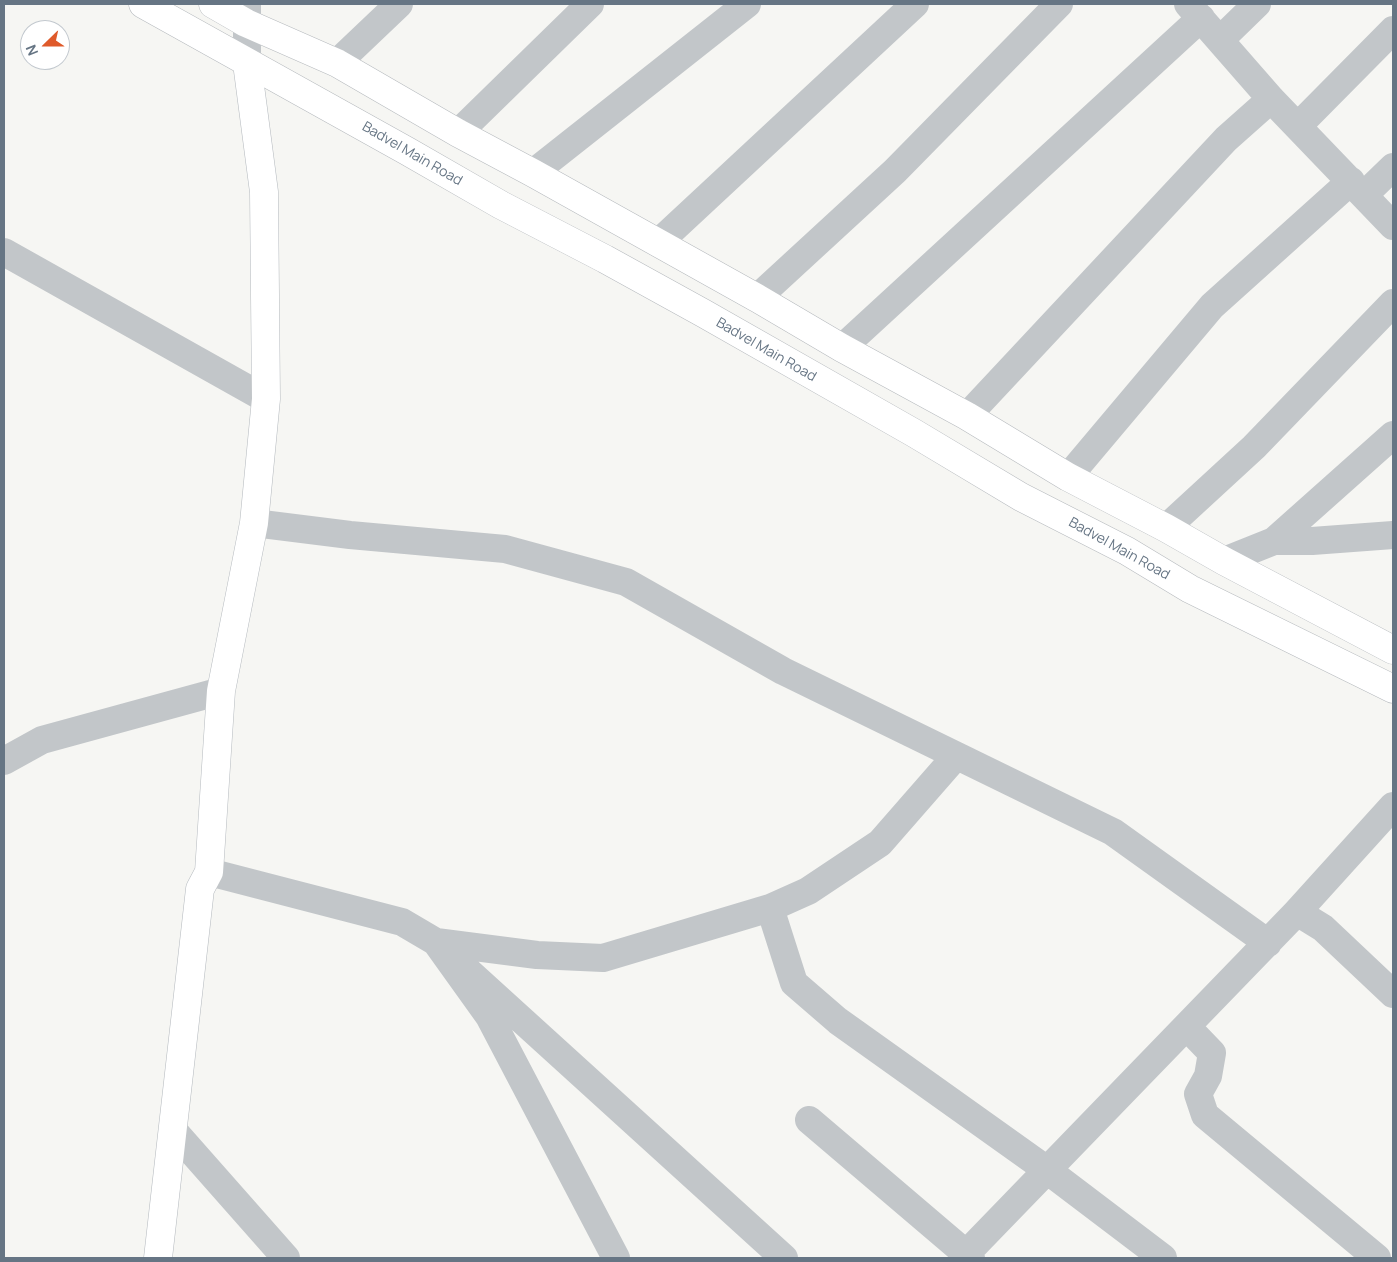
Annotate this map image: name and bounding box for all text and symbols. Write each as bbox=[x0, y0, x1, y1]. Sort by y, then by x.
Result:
north arrow bbox=[20, 20, 70, 70]
text: N bbox=[21, 42, 42, 59]
street label: Badvel Main Road bbox=[359, 119, 465, 189]
street label: Badvel Main Road bbox=[713, 315, 819, 385]
street label: Badvel Main Road bbox=[1066, 514, 1172, 584]

